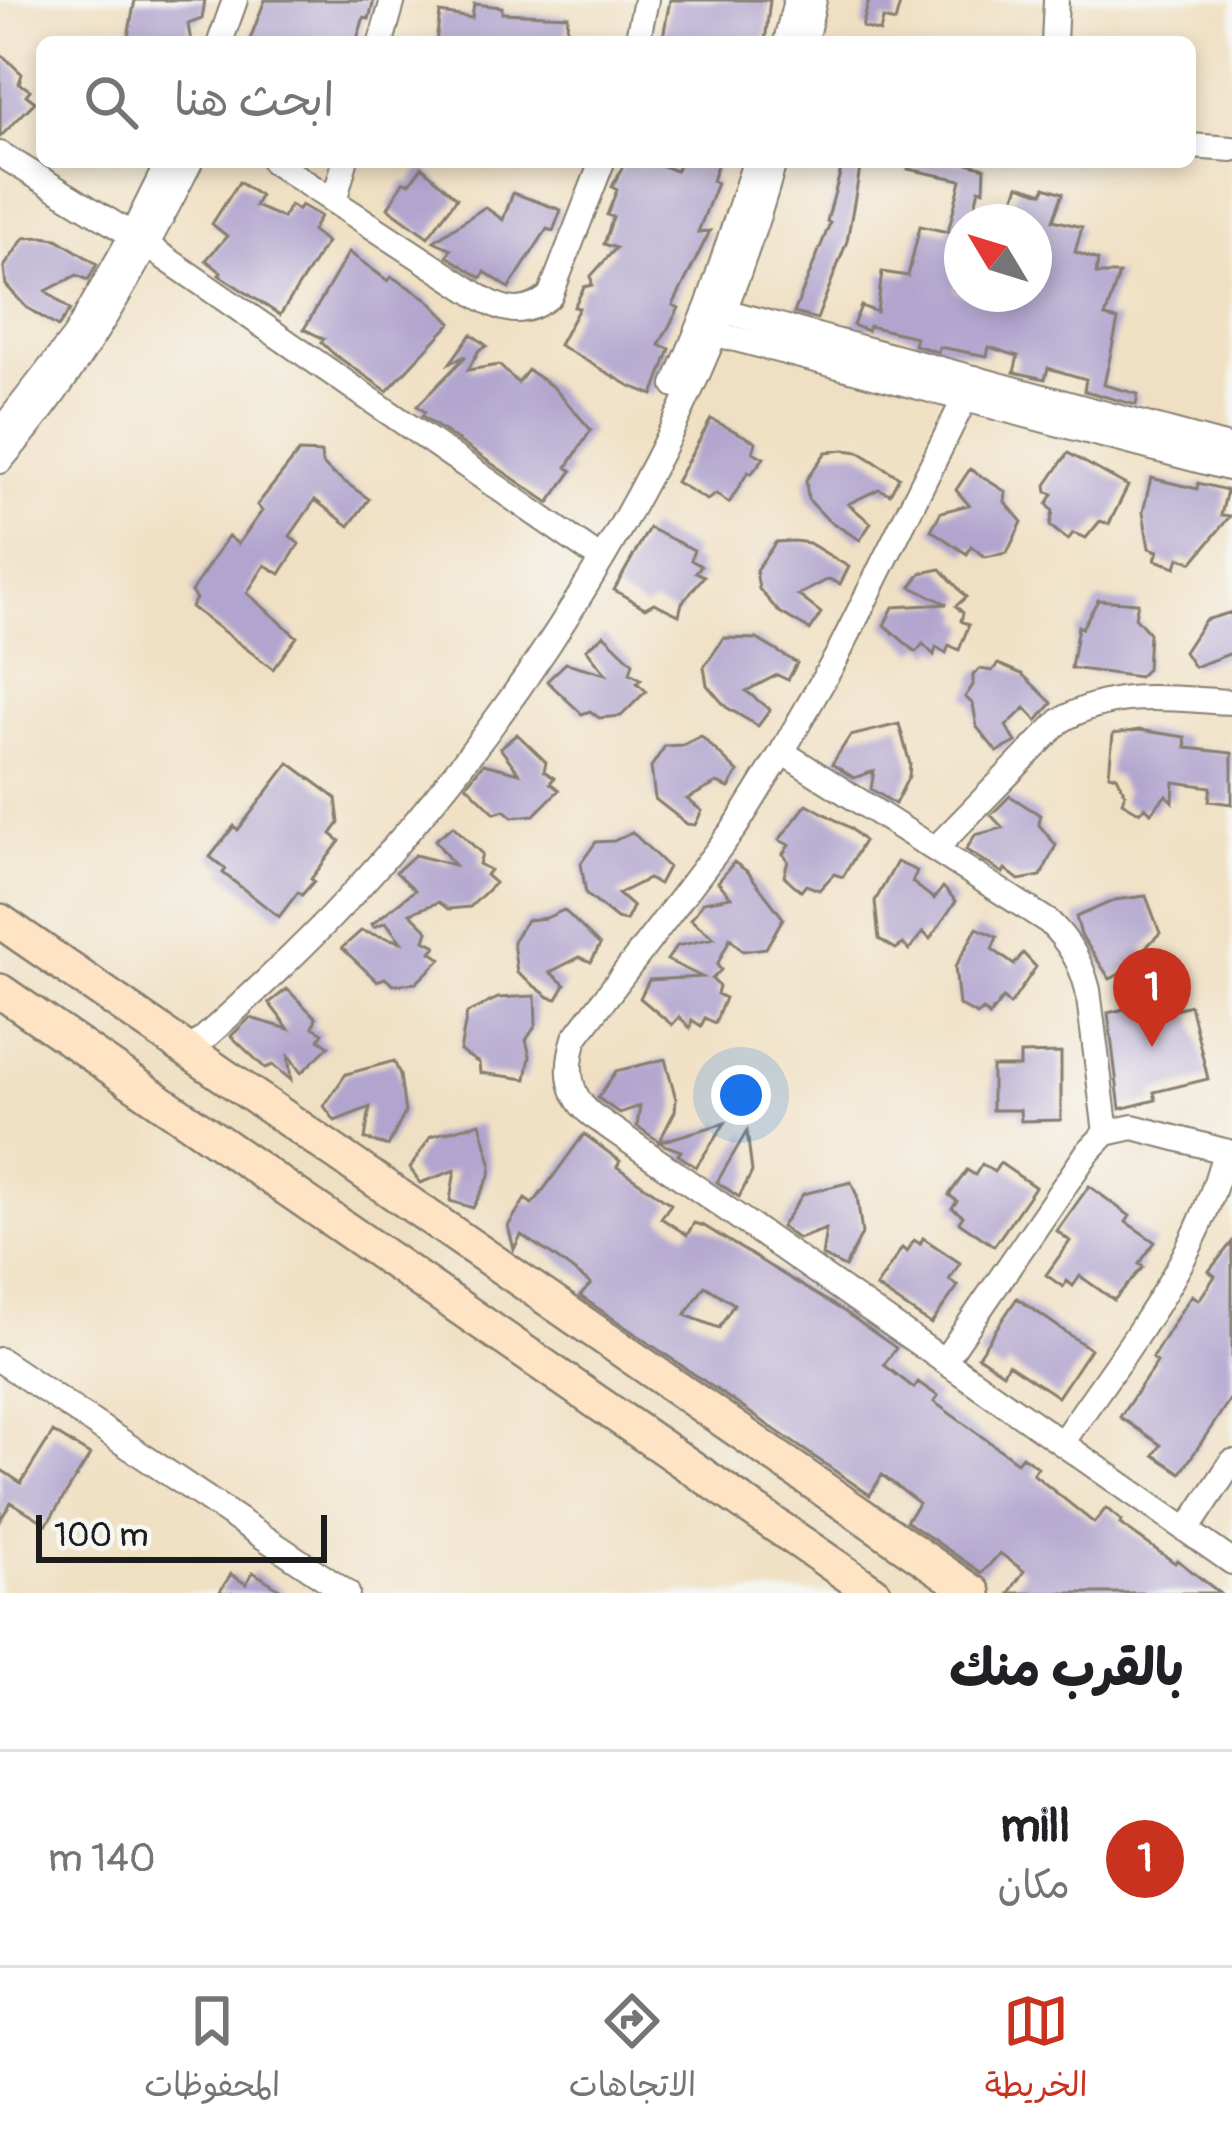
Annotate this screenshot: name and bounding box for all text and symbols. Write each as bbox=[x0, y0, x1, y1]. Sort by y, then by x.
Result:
search box bbox=[36, 36, 1196, 168]
icon: search bbox=[78, 69, 144, 135]
text: ابحث هنا bbox=[174, 73, 334, 129]
north arrow bbox=[944, 204, 1052, 312]
pin: 1 bbox=[1113, 948, 1191, 1047]
your location bbox=[711, 1065, 771, 1125]
scale bar bbox=[36, 1509, 327, 1562]
text: 100 m bbox=[54, 1515, 148, 1556]
text: بالقرب منك bbox=[949, 1637, 1184, 1701]
text: mill bbox=[1001, 1799, 1070, 1855]
text: 140 m bbox=[48, 1834, 156, 1883]
text: 1 bbox=[1137, 1834, 1153, 1883]
text: مكان bbox=[998, 1861, 1070, 1910]
tab: المحفوظات bbox=[144, 1988, 280, 2114]
tab: الاتجاهات bbox=[569, 1988, 696, 2114]
tab: الخريطة bbox=[985, 1988, 1088, 2114]

